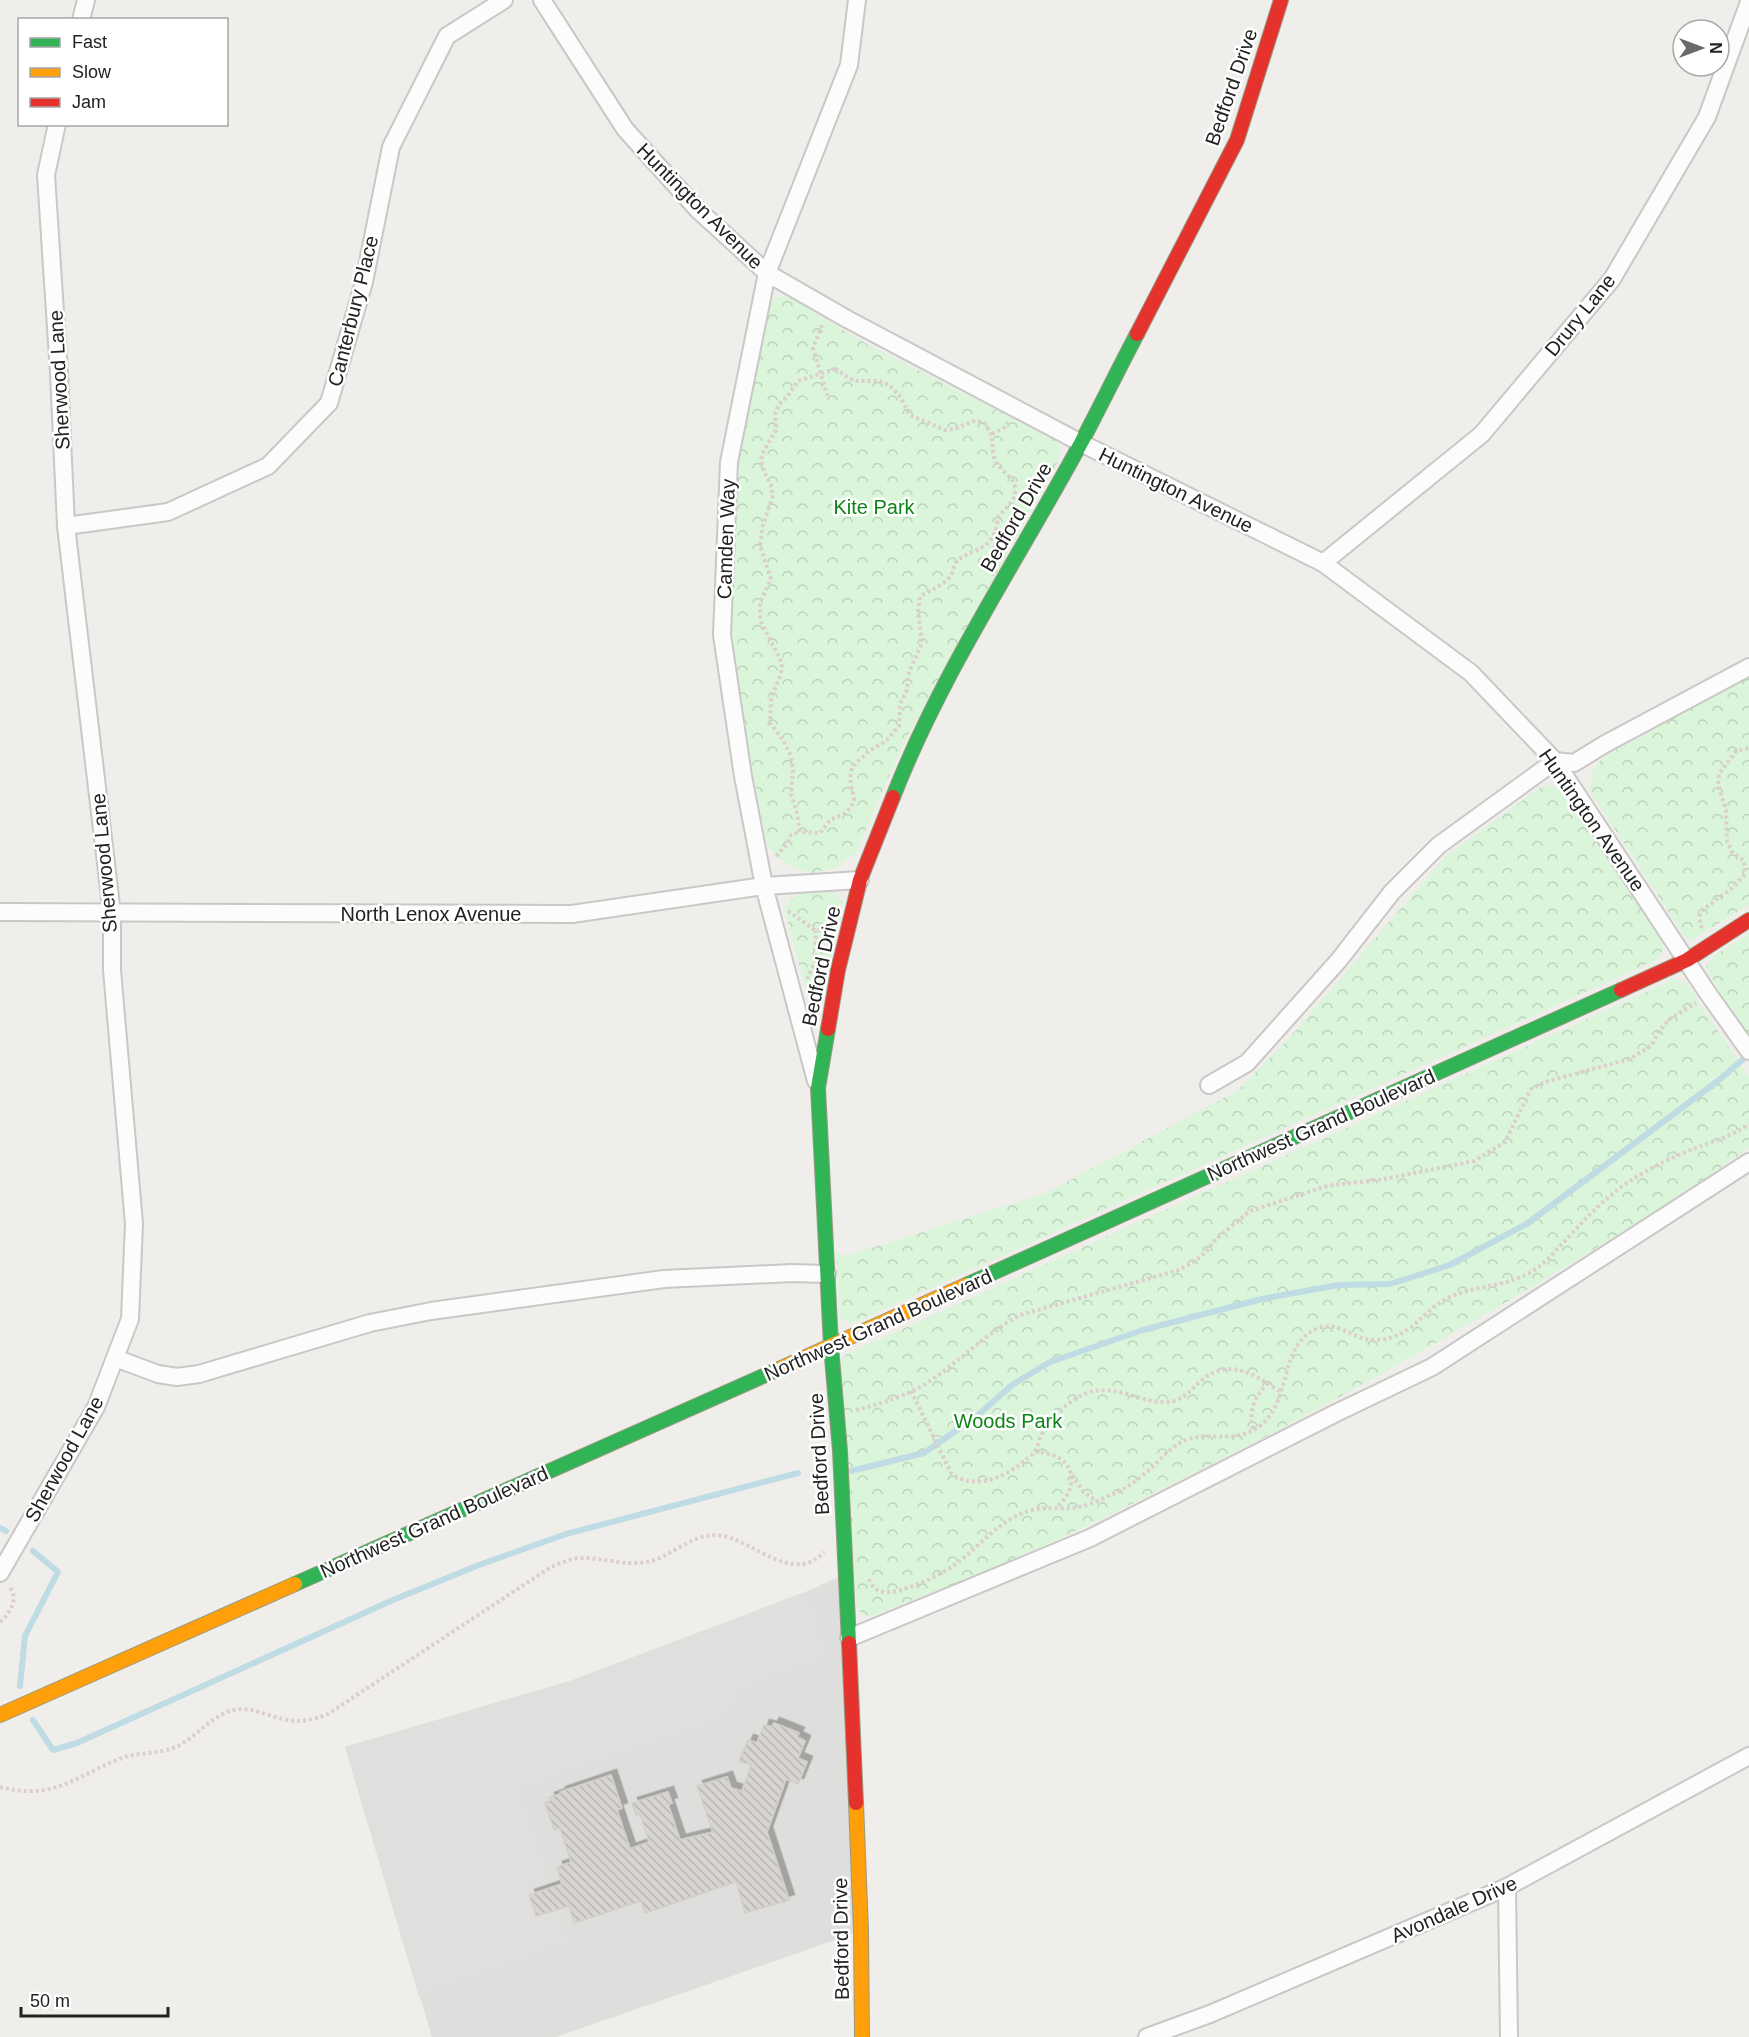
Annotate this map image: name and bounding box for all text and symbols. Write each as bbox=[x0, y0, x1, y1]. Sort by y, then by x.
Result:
legend bbox=[18, 18, 228, 126]
north arrow bbox=[1671, 18, 1731, 78]
street label: Bedford Drive bbox=[1201, 26, 1261, 148]
text: Fast bbox=[72, 32, 107, 52]
text: N bbox=[1707, 42, 1724, 54]
text: Slow bbox=[72, 62, 112, 82]
text: Jam bbox=[72, 92, 106, 112]
street label: Huntington Avenue bbox=[633, 139, 767, 273]
street label: Canterbury Place bbox=[324, 233, 382, 389]
street label: Drury Lane bbox=[1540, 270, 1620, 360]
street label: Sherwood Lane bbox=[44, 309, 74, 451]
street label: Huntington Avenue bbox=[1095, 443, 1257, 537]
street label: Bedford Drive bbox=[976, 459, 1056, 575]
street label: Camden Way bbox=[713, 478, 739, 600]
park label: Kite Park bbox=[833, 496, 916, 518]
street label: Huntington Avenue bbox=[1535, 745, 1649, 895]
street label: Sherwood Lane bbox=[87, 792, 121, 934]
street label: North Lenox Avenue bbox=[341, 903, 521, 925]
street label: Bedford Drive bbox=[798, 904, 844, 1028]
street label: Northwest Grand Boulevard bbox=[1204, 1065, 1438, 1185]
street label: Northwest Grand Boulevard bbox=[761, 1265, 995, 1385]
street label: Sherwood Lane bbox=[20, 1392, 108, 1526]
street label: Bedford Drive bbox=[805, 1392, 833, 1516]
park label: Woods Park bbox=[954, 1410, 1063, 1432]
street label: Northwest Grand Boulevard bbox=[317, 1462, 551, 1582]
street label: Avondale Drive bbox=[1388, 1871, 1520, 1947]
street label: Bedford Drive bbox=[829, 1878, 853, 2000]
scale bar bbox=[21, 1980, 168, 2018]
text: 50 m bbox=[30, 1991, 70, 2011]

